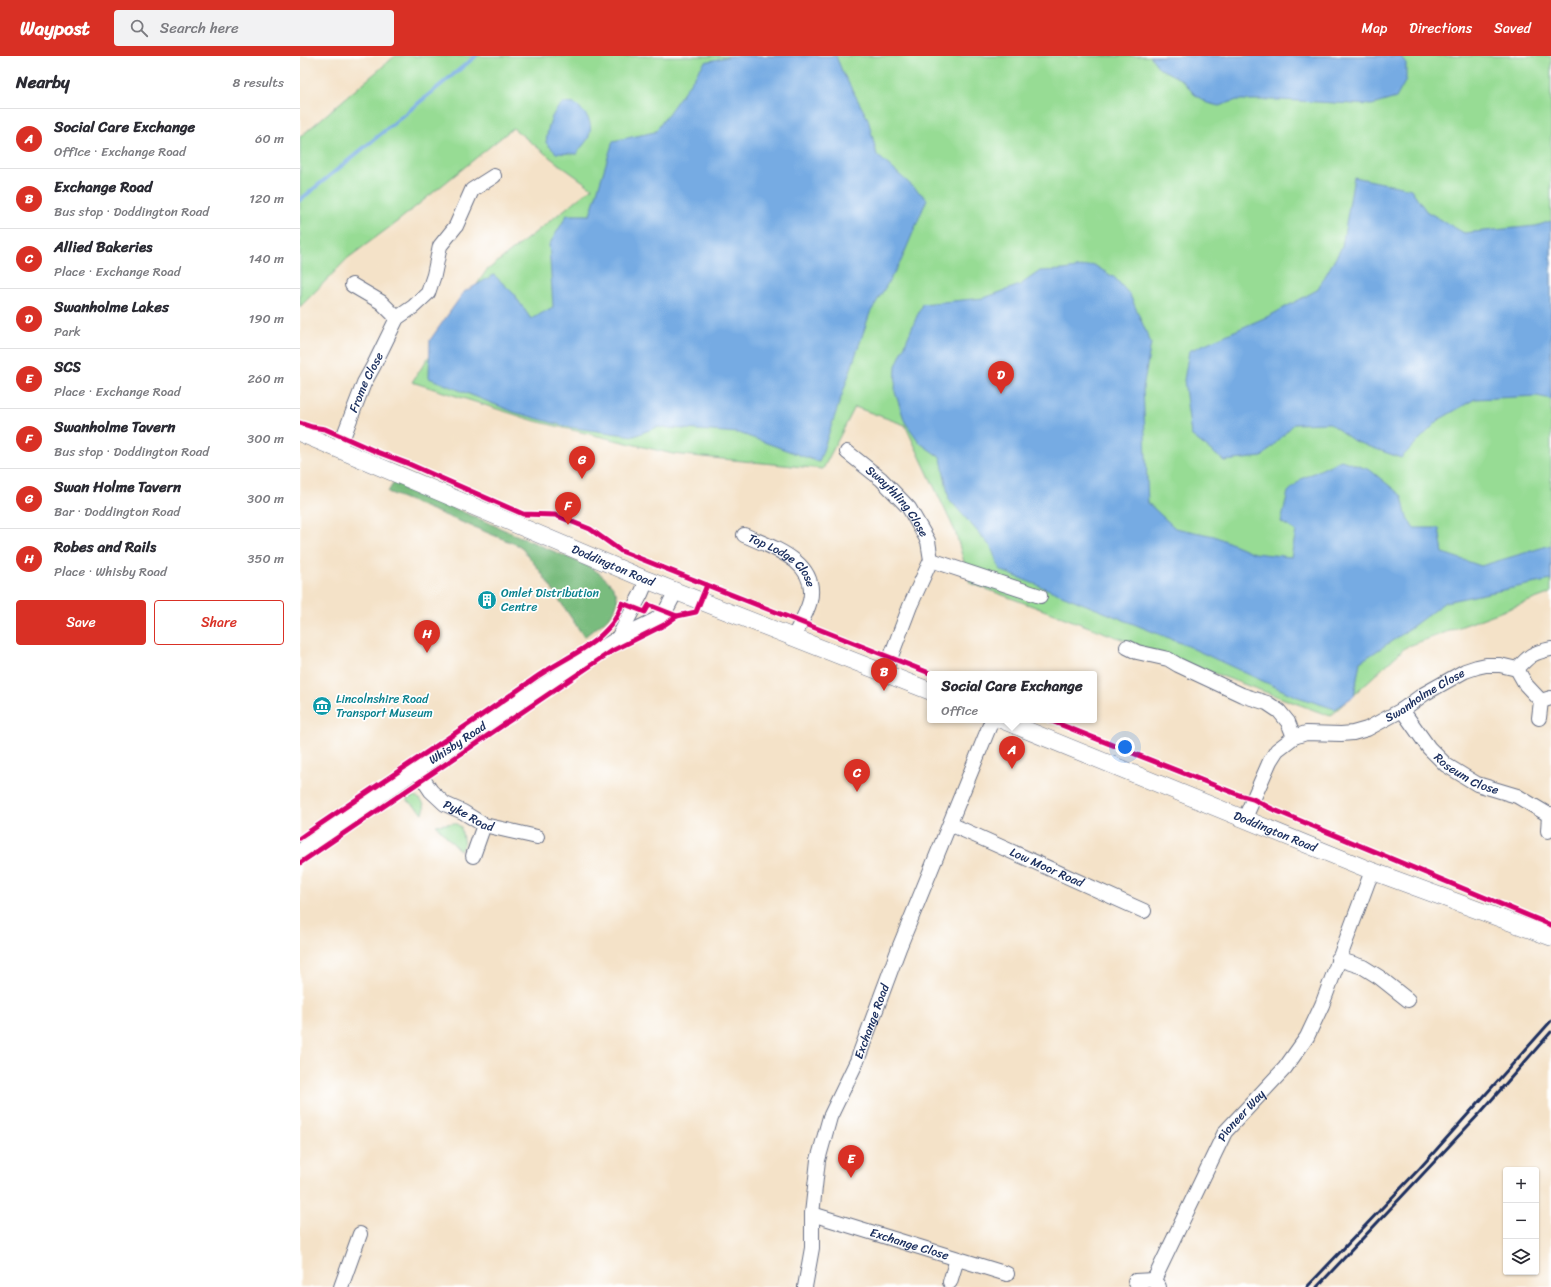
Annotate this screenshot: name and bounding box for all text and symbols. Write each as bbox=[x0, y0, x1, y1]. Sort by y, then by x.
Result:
search box bbox=[114, 10, 394, 46]
text: Waypost bbox=[20, 12, 90, 45]
text: Search here bbox=[160, 15, 239, 41]
text: Map bbox=[1361, 16, 1387, 41]
text: Directions bbox=[1409, 16, 1472, 41]
text: Saved bbox=[1494, 16, 1531, 41]
icon: search bbox=[128, 17, 150, 39]
text: Nearby bbox=[16, 67, 70, 97]
text: 8 results bbox=[232, 71, 284, 94]
text: Social Care Exchange bbox=[54, 114, 195, 140]
text: A bbox=[25, 127, 33, 150]
text: 60 m bbox=[255, 127, 284, 150]
text: Office · Exchange Road bbox=[54, 140, 186, 163]
text: Exchange Road bbox=[54, 174, 152, 200]
text: B bbox=[25, 187, 33, 210]
text: 120 m bbox=[249, 187, 284, 210]
text: Bus stop · Doddington Road bbox=[54, 200, 209, 223]
text: Allied Bakeries bbox=[54, 234, 152, 260]
text: C bbox=[25, 247, 33, 270]
text: 140 m bbox=[249, 247, 284, 270]
text: Place · Exchange Road bbox=[54, 260, 181, 283]
text: Swanholme Lakes bbox=[54, 294, 169, 320]
text: D bbox=[25, 307, 33, 330]
text: 190 m bbox=[249, 307, 284, 330]
text: Park bbox=[54, 320, 81, 343]
street label: Frome Close bbox=[343, 348, 390, 416]
text: SCS bbox=[54, 354, 81, 380]
pin: D bbox=[988, 361, 1014, 394]
text: E bbox=[25, 367, 33, 390]
text: 260 m bbox=[248, 367, 284, 390]
text: Place · Exchange Road bbox=[54, 380, 181, 403]
text: Swanholme Tavern bbox=[54, 414, 175, 440]
text: F bbox=[25, 427, 33, 450]
text: 300 m bbox=[247, 427, 284, 450]
text: Bus stop · Doddington Road bbox=[54, 440, 209, 463]
pin: G bbox=[569, 446, 595, 479]
street label: Swaythling Close bbox=[861, 460, 935, 541]
text: Swan Holme Tavern bbox=[54, 474, 181, 500]
text: G bbox=[25, 487, 33, 510]
text: 300 m bbox=[247, 487, 284, 510]
pin: F bbox=[555, 492, 581, 525]
text: Bar · Doddington Road bbox=[54, 500, 180, 523]
street label: Top Lodge Close bbox=[745, 527, 822, 589]
text: Robes and Rails bbox=[54, 534, 156, 560]
street label: Doddington Road bbox=[568, 538, 659, 594]
text: H bbox=[24, 547, 34, 570]
text: 350 m bbox=[247, 547, 284, 570]
text: Place · Whisby Road bbox=[54, 560, 167, 583]
place label: Omlet Distribution Centre bbox=[501, 582, 600, 618]
building icon: Omlet Distribution Centre bbox=[476, 589, 498, 611]
button: Save bbox=[16, 600, 146, 645]
button: Share bbox=[154, 600, 284, 645]
pin: H bbox=[414, 620, 440, 653]
pin: B bbox=[871, 658, 897, 691]
street label: Swanholme Close bbox=[1381, 662, 1469, 728]
popup bbox=[927, 671, 1097, 723]
text: Social Care Exchange bbox=[941, 673, 1083, 699]
place label: Lincolnshire Road Transport Museum bbox=[336, 688, 433, 724]
museum icon: Lincolnshire Road Transport Museum bbox=[311, 695, 333, 717]
text: Office bbox=[941, 699, 978, 722]
street label: Whisby Road bbox=[424, 715, 492, 770]
pin: A bbox=[999, 736, 1025, 769]
your location bbox=[1115, 737, 1135, 757]
street label: Roseum Close bbox=[1428, 747, 1502, 801]
pin: C bbox=[844, 759, 870, 792]
street label: Pyke Road bbox=[440, 794, 497, 838]
street label: Doddington Road bbox=[1230, 805, 1322, 859]
street label: Low Moor Road bbox=[1006, 841, 1088, 894]
street label: Exchange Road bbox=[848, 980, 896, 1062]
street label: Pioneer Way bbox=[1211, 1084, 1271, 1145]
pin: E bbox=[838, 1145, 864, 1178]
map controls bbox=[1503, 1167, 1539, 1275]
button: + bbox=[1503, 1167, 1539, 1203]
button: − bbox=[1503, 1203, 1539, 1239]
street label: Exchange Close bbox=[867, 1221, 952, 1267]
button: layers bbox=[1503, 1239, 1539, 1275]

